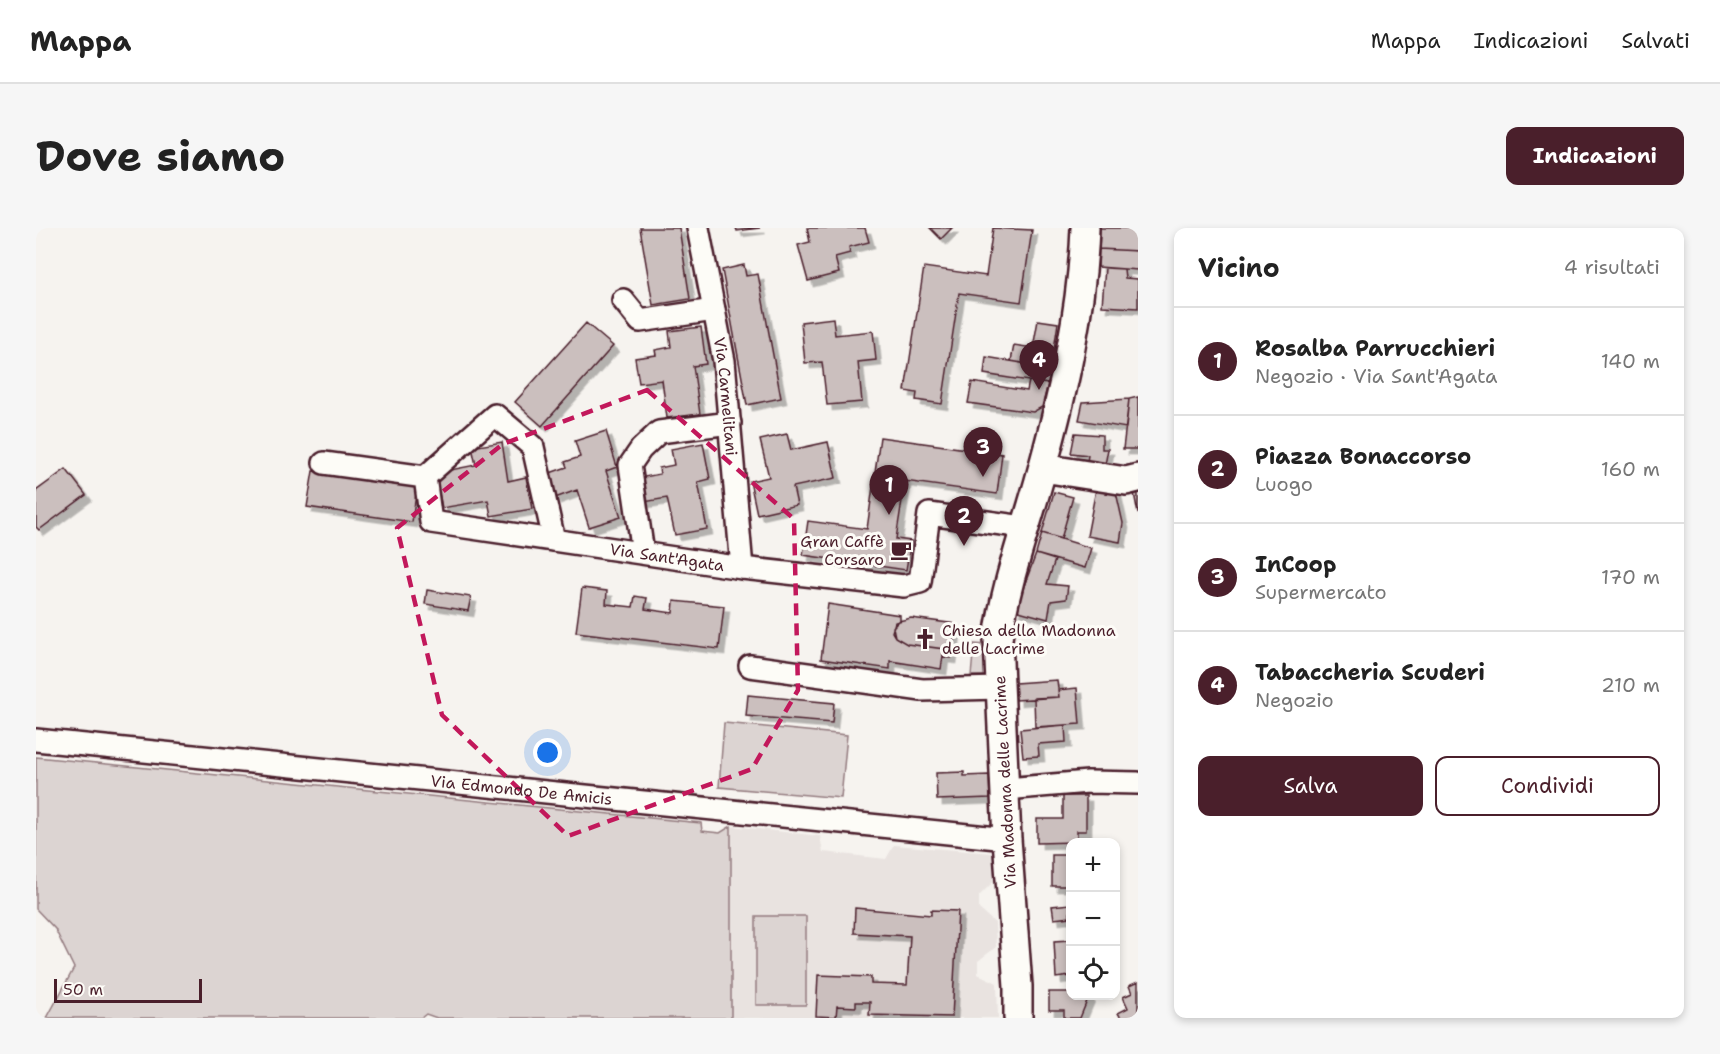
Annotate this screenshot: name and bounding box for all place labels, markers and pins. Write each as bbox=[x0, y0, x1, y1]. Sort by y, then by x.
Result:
pin: 4 bbox=[1020, 340, 1058, 390]
pin: 3 bbox=[964, 428, 1002, 477]
pin: 1 bbox=[870, 466, 908, 515]
pin: 2 bbox=[944, 496, 984, 546]
place label: Gran Caffè Corsaro bbox=[800, 531, 884, 570]
cafe icon: Gran Caffè Corsaro bbox=[889, 538, 913, 562]
place label: Chiesa della Madonna delle Lacrime bbox=[942, 620, 1116, 659]
church icon: Chiesa della Madonna delle Lacrime bbox=[913, 627, 937, 651]

